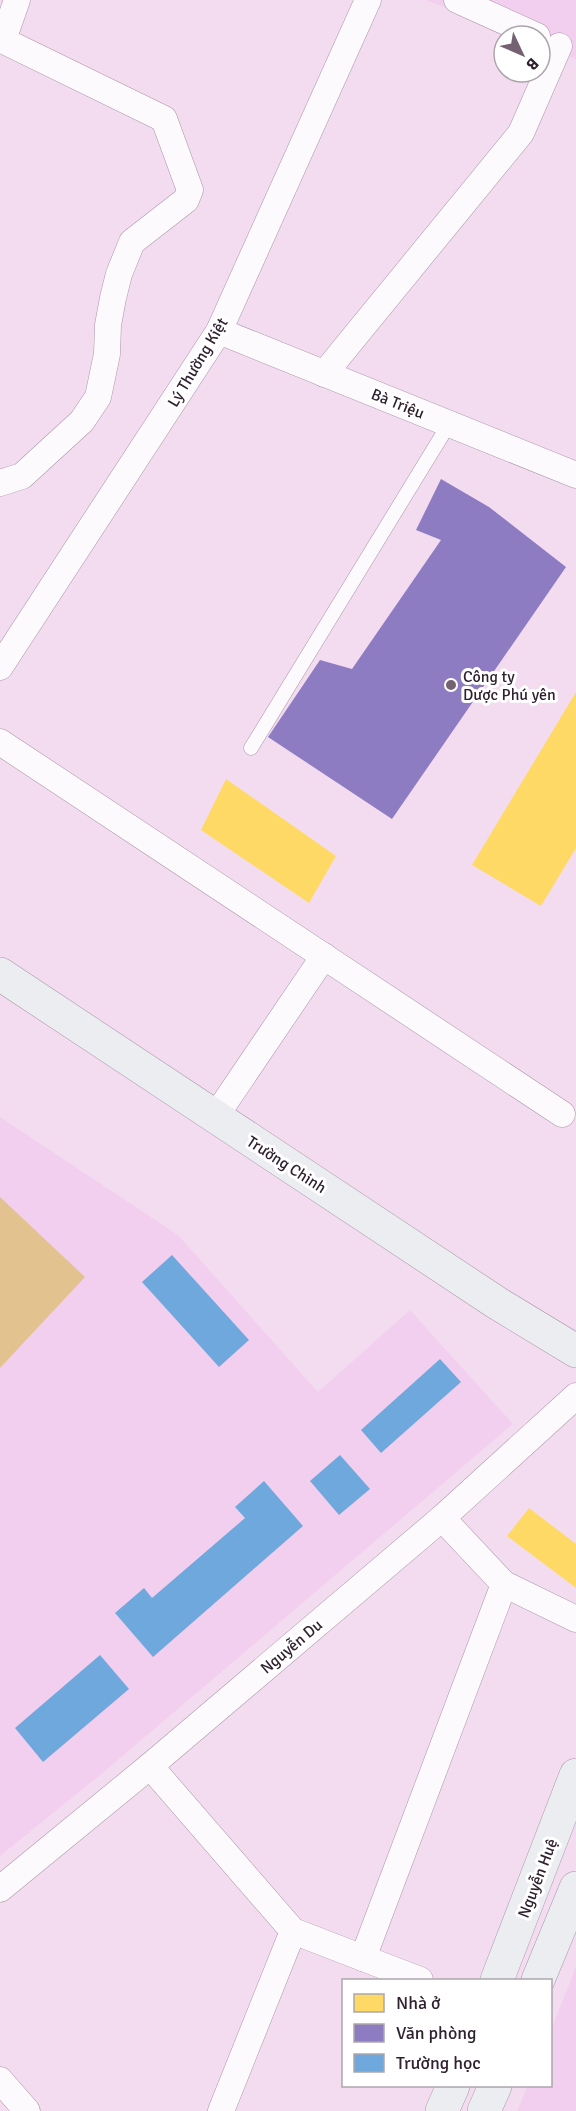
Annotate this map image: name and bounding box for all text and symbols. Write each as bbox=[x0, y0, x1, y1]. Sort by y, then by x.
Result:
north arrow bbox=[492, 24, 552, 84]
text: B bbox=[521, 53, 543, 74]
street label: Lý Thường Kiệt bbox=[163, 314, 233, 411]
street label: Bà Triệu bbox=[368, 384, 427, 424]
place label: Công ty Dược Phú yên bbox=[463, 667, 556, 705]
marker: Công ty Dược Phú yên bbox=[444, 678, 458, 692]
street label: Trường Chinh bbox=[243, 1132, 330, 1198]
street label: Nguyễn Du bbox=[257, 1615, 327, 1678]
street label: Nguyễn Huệ bbox=[514, 1836, 562, 1921]
legend bbox=[342, 1979, 552, 2087]
text: Nhà ở bbox=[396, 1992, 441, 2014]
text: Văn phòng bbox=[396, 2022, 477, 2044]
text: Trường học bbox=[396, 2052, 481, 2074]

